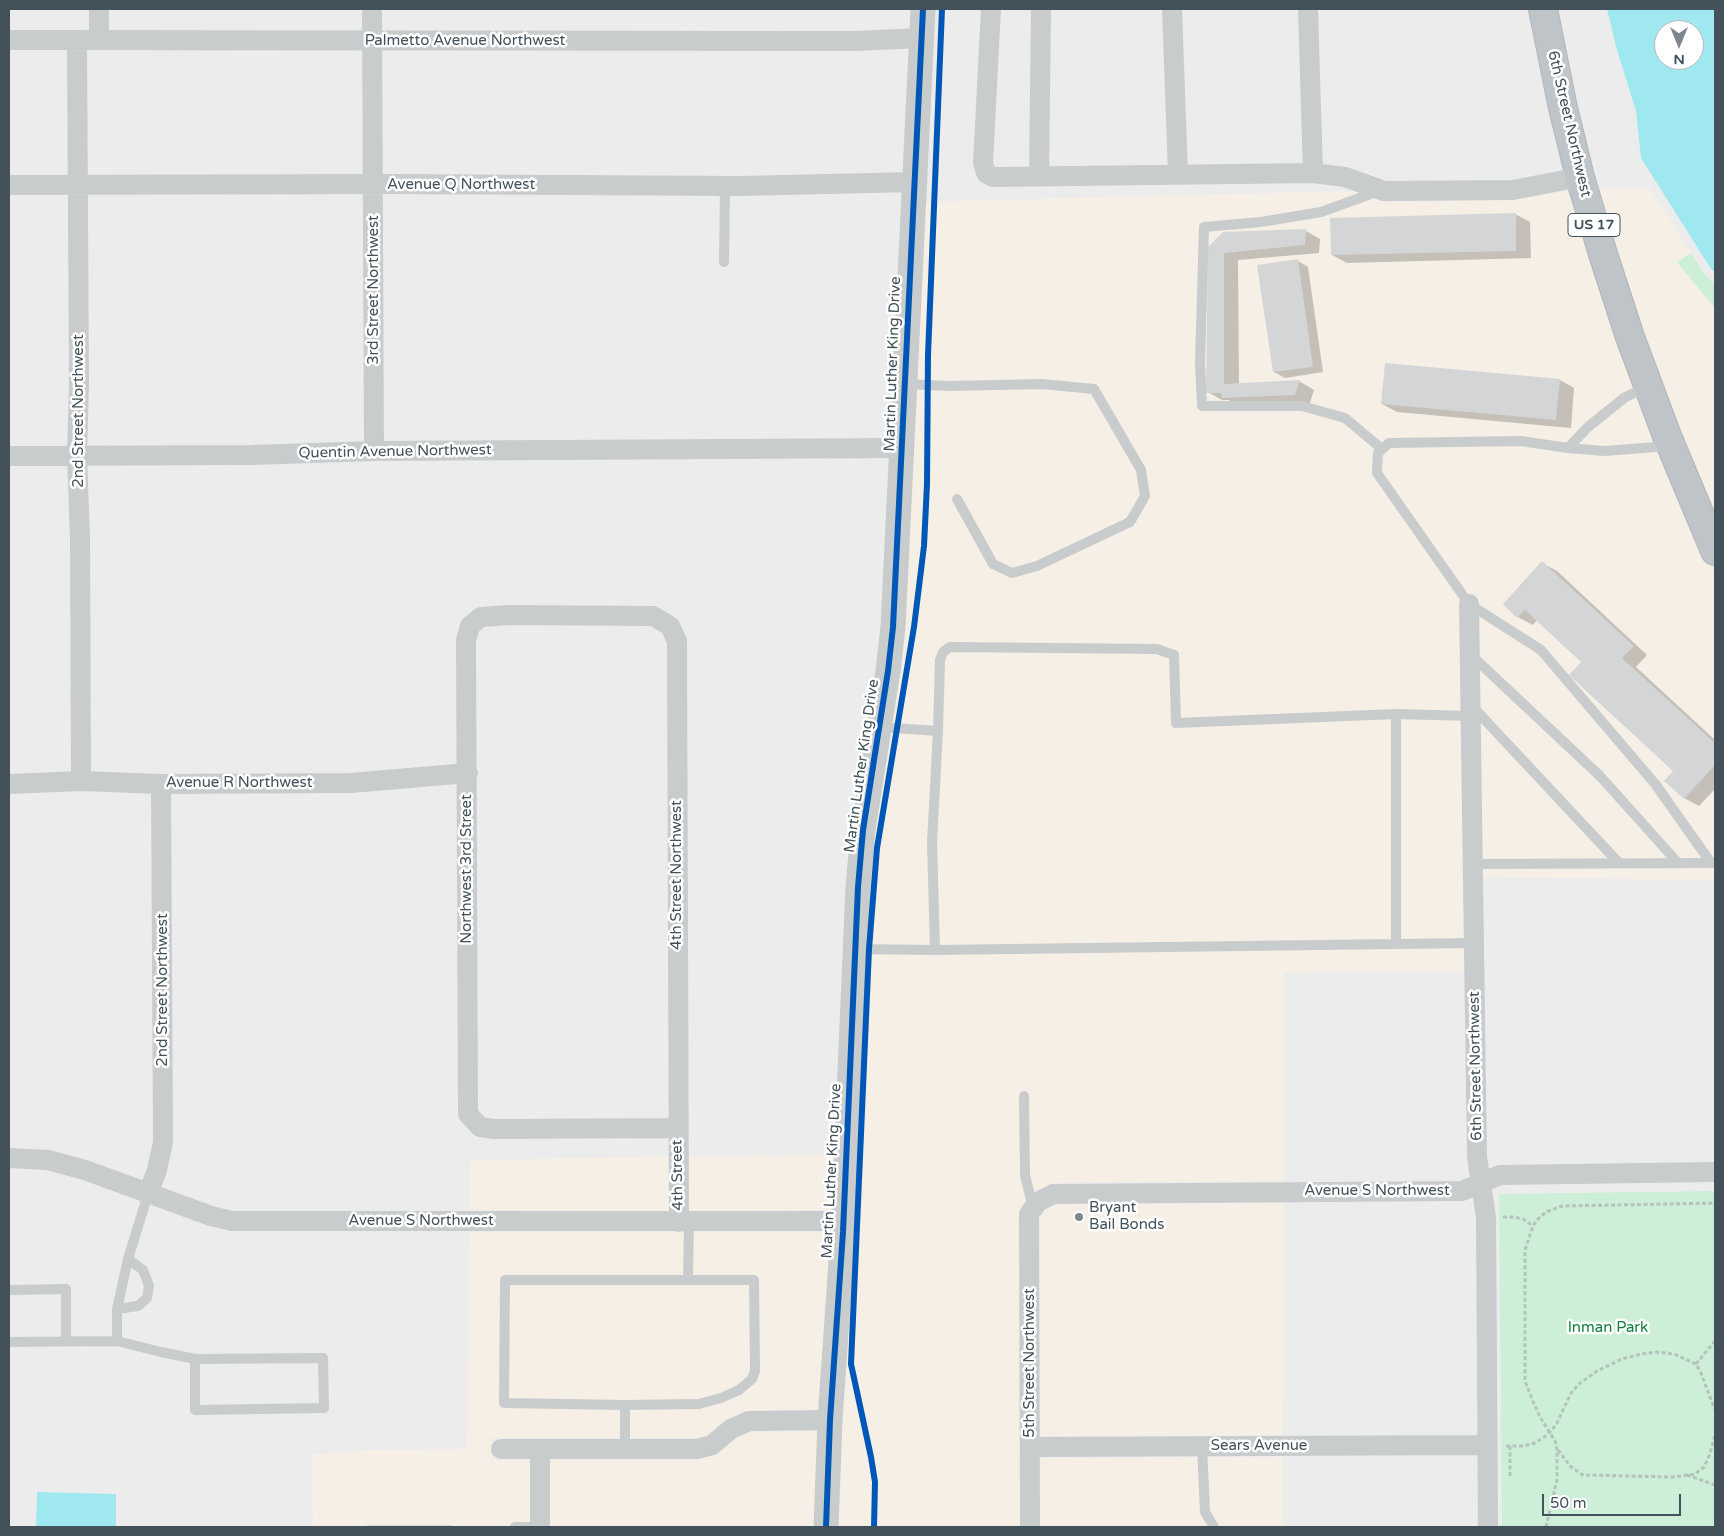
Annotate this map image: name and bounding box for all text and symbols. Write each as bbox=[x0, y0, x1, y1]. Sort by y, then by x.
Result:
north arrow bbox=[1654, 20, 1704, 70]
street label: Palmetto Avenue Northwest bbox=[365, 32, 565, 50]
street label: 6th Street Northwest bbox=[1543, 49, 1595, 199]
text: N bbox=[1673, 51, 1685, 68]
street label: Avenue Q Northwest bbox=[387, 176, 535, 194]
road number: US 17 bbox=[1568, 214, 1620, 236]
street label: 3rd Street Northwest bbox=[365, 215, 383, 365]
street label: Martin Luther King Drive bbox=[881, 276, 905, 452]
street label: 2nd Street Northwest bbox=[70, 334, 88, 488]
street label: Quentin Avenue Northwest bbox=[298, 441, 492, 463]
street label: Martin Luther King Drive bbox=[841, 678, 883, 854]
street label: Avenue R Northwest bbox=[166, 774, 312, 792]
street label: Northwest 3rd Street bbox=[458, 794, 476, 944]
street label: 4th Street Northwest bbox=[668, 800, 686, 950]
street label: 2nd Street Northwest bbox=[154, 913, 172, 1067]
street label: 6th Street Northwest bbox=[1466, 991, 1486, 1141]
street label: Martin Luther King Drive bbox=[818, 1083, 846, 1259]
street label: 4th Street bbox=[668, 1139, 688, 1211]
street label: Avenue S Northwest bbox=[1304, 1182, 1450, 1200]
place label: Bryant Bail Bonds bbox=[1089, 1199, 1164, 1234]
marker: Bryant Bail Bonds bbox=[1073, 1211, 1085, 1223]
street label: Avenue S Northwest bbox=[348, 1212, 494, 1230]
street label: 5th Street Northwest bbox=[1021, 1288, 1039, 1438]
park label: Inman Park bbox=[1568, 1319, 1648, 1337]
street label: Sears Avenue bbox=[1211, 1437, 1307, 1455]
scale bar bbox=[1544, 1484, 1683, 1516]
text: 50 m bbox=[1550, 1494, 1587, 1512]

